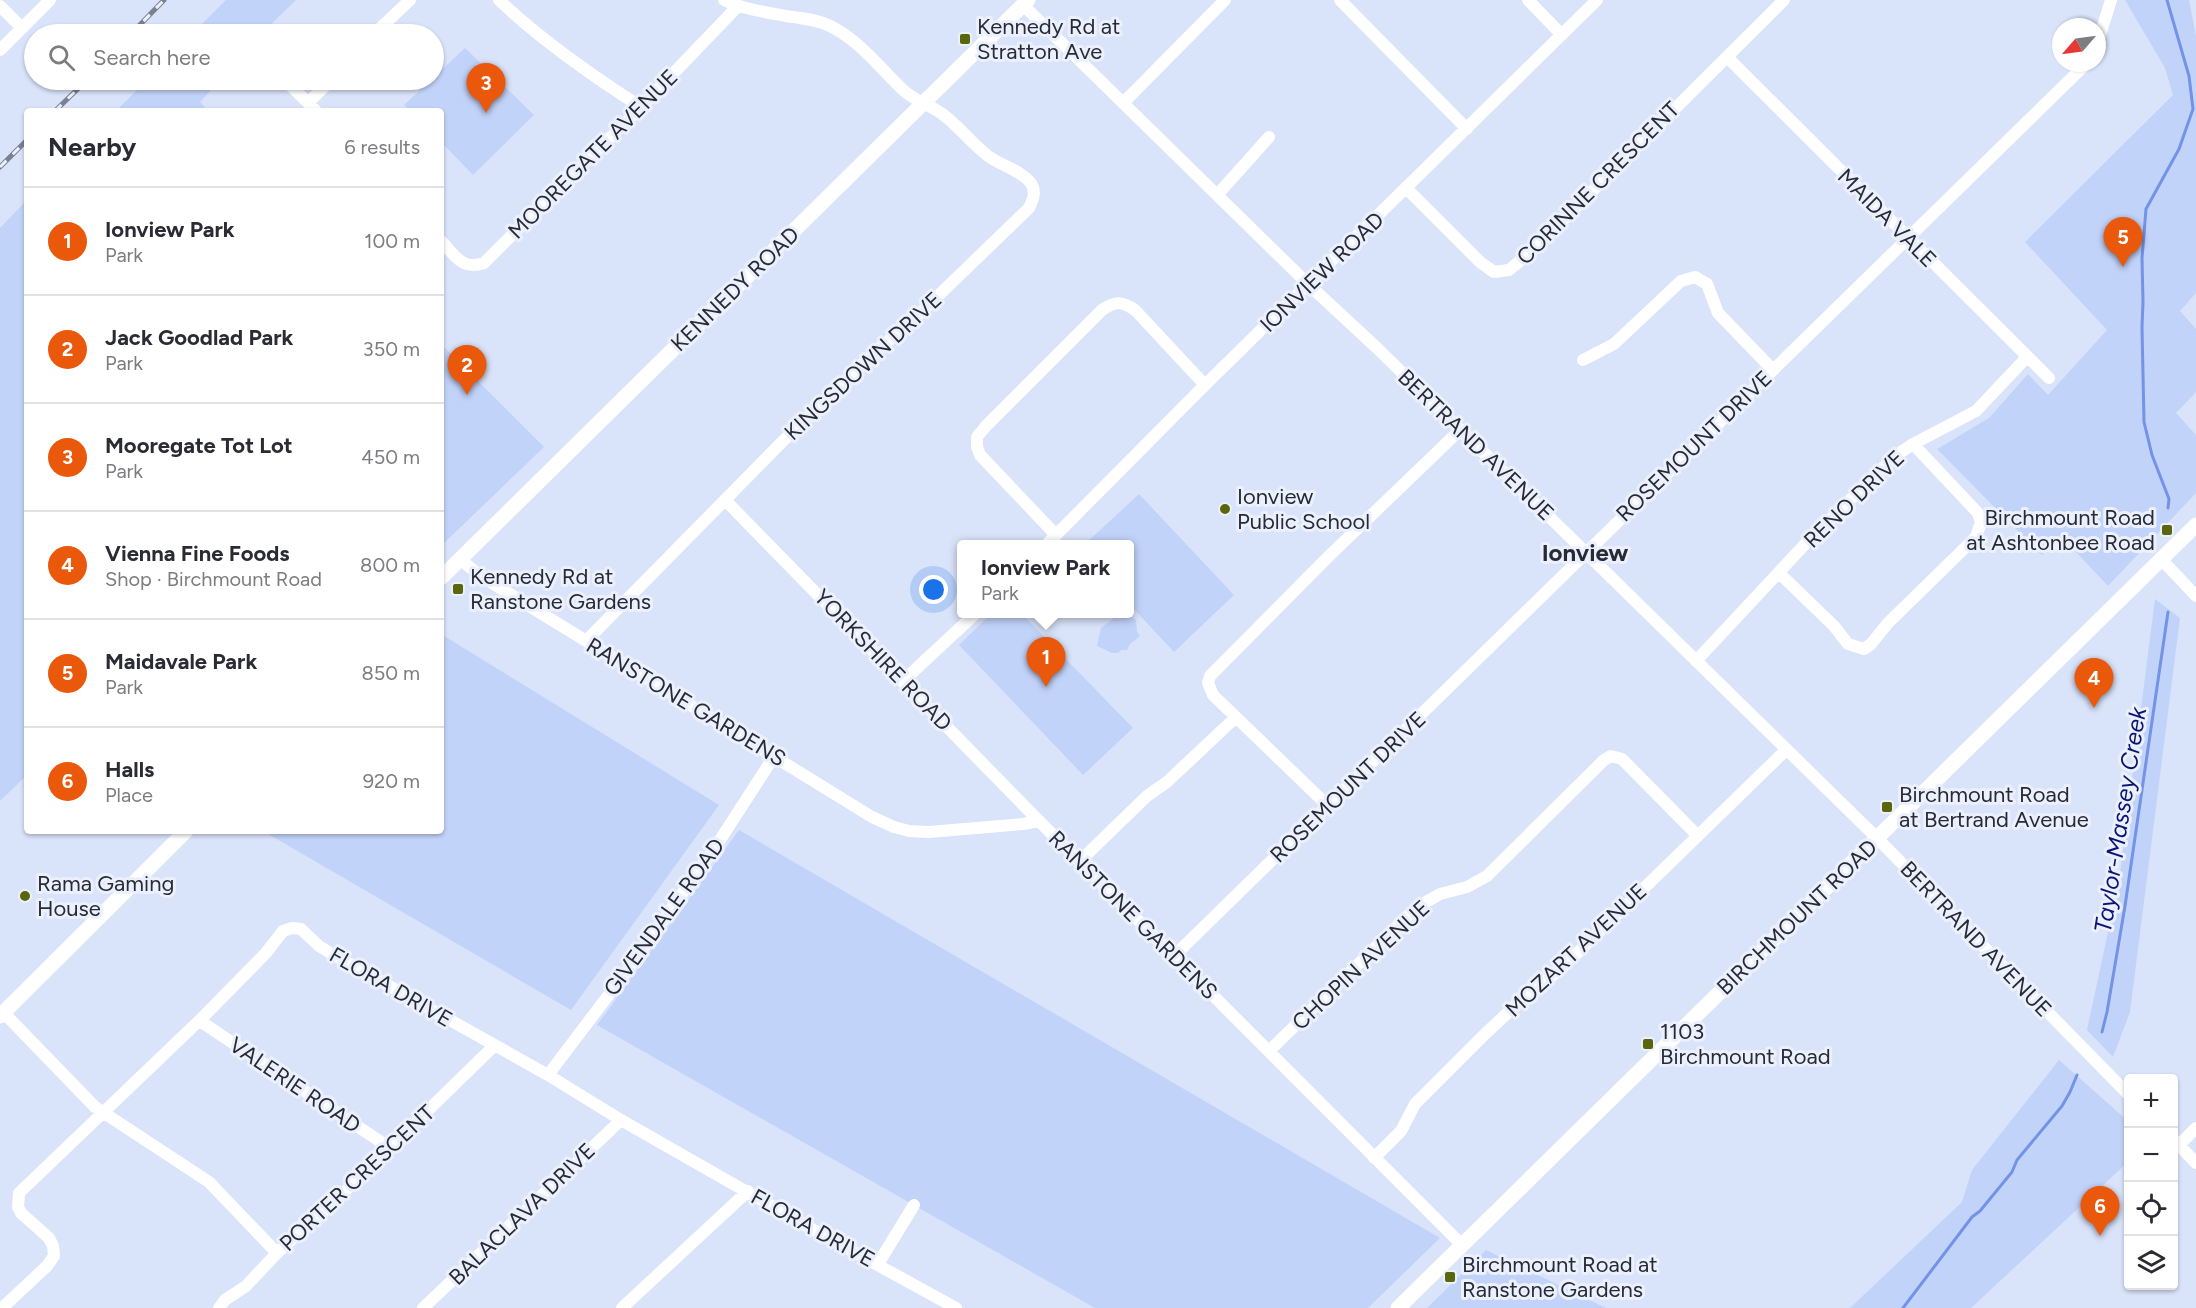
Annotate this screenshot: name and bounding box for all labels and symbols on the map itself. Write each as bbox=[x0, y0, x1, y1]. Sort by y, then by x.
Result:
place label: Kennedy Rd at Stratton Ave bbox=[977, 13, 1120, 65]
north arrow bbox=[2052, 18, 2106, 72]
marker: Kennedy Rd at Stratton Ave bbox=[958, 32, 972, 46]
pin: 3 bbox=[466, 63, 506, 113]
street label: MOOREGATE AVENUE bbox=[502, 63, 684, 245]
street label: CORINNE CRESCENT bbox=[1511, 96, 1685, 270]
street label: MAIDA VALE bbox=[1832, 163, 1942, 273]
street label: IONVIEW ROAD bbox=[1254, 206, 1390, 338]
pin: 5 bbox=[2104, 218, 2142, 267]
street label: KENNEDY ROAD bbox=[665, 221, 805, 357]
street label: KINGSDOWN DRIVE bbox=[779, 286, 947, 446]
pin: 2 bbox=[448, 346, 486, 395]
street label: BERTRAND AVENUE bbox=[1392, 364, 1560, 526]
street label: ROSEMOUNT DRIVE bbox=[1610, 365, 1778, 527]
street label: RENO DRIVE bbox=[1798, 444, 1910, 554]
place label: Ionview Public School bbox=[1237, 483, 1370, 535]
marker: Ionview Public School bbox=[1218, 502, 1232, 516]
place label: Birchmount Road at Ashtonbee Road bbox=[1966, 504, 2155, 556]
marker: Birchmount Road at Ashtonbee Road bbox=[2160, 523, 2174, 537]
district label: Ionview bbox=[1542, 538, 1628, 567]
place label: Kennedy Rd at Ranstone Gardens bbox=[470, 563, 651, 615]
your location bbox=[919, 575, 948, 604]
marker: Kennedy Rd at Ranstone Gardens bbox=[451, 582, 465, 596]
street label: YORKSHIRE ROAD bbox=[808, 583, 958, 737]
street label: RANSTONE GARDENS bbox=[581, 632, 791, 772]
pin: 1 bbox=[1026, 638, 1066, 687]
pin: 4 bbox=[2074, 658, 2114, 708]
water label: Taylor-Massey Creek bbox=[2088, 704, 2152, 935]
street label: ROSEMOUNT DRIVE bbox=[1264, 706, 1432, 868]
place label: Birchmount Road at Bertrand Avenue bbox=[1899, 781, 2089, 833]
marker: Birchmount Road at Bertrand Avenue bbox=[1880, 800, 1894, 814]
street label: RANSTONE GARDENS bbox=[1043, 825, 1223, 1005]
street label: GIVENDALE ROAD bbox=[598, 833, 730, 1001]
street label: BIRCHMOUNT ROAD bbox=[1711, 834, 1883, 1000]
street label: BERTRAND AVENUE bbox=[1895, 855, 2057, 1023]
place label: Rama Gaming House bbox=[37, 870, 174, 922]
street label: MOZART AVENUE bbox=[1500, 877, 1652, 1023]
marker: Rama Gaming House bbox=[18, 889, 32, 903]
street label: CHOPIN AVENUE bbox=[1287, 894, 1435, 1036]
street label: FLORA DRIVE bbox=[325, 941, 457, 1033]
place label: 1103 Birchmount Road bbox=[1660, 1018, 1831, 1070]
street label: VALERIE ROAD bbox=[224, 1031, 366, 1139]
marker: 1103 Birchmount Road bbox=[1641, 1037, 1655, 1051]
street label: PORTER CRESCENT bbox=[274, 1099, 440, 1257]
street label: BALACLAVA DRIVE bbox=[443, 1137, 601, 1291]
street label: FLORA DRIVE bbox=[746, 1183, 880, 1273]
pin: 6 bbox=[2080, 1186, 2120, 1236]
place label: Birchmount Road at Ranstone Gardens bbox=[1462, 1251, 1658, 1303]
marker: Birchmount Road at Ranstone Gardens bbox=[1443, 1270, 1457, 1284]

